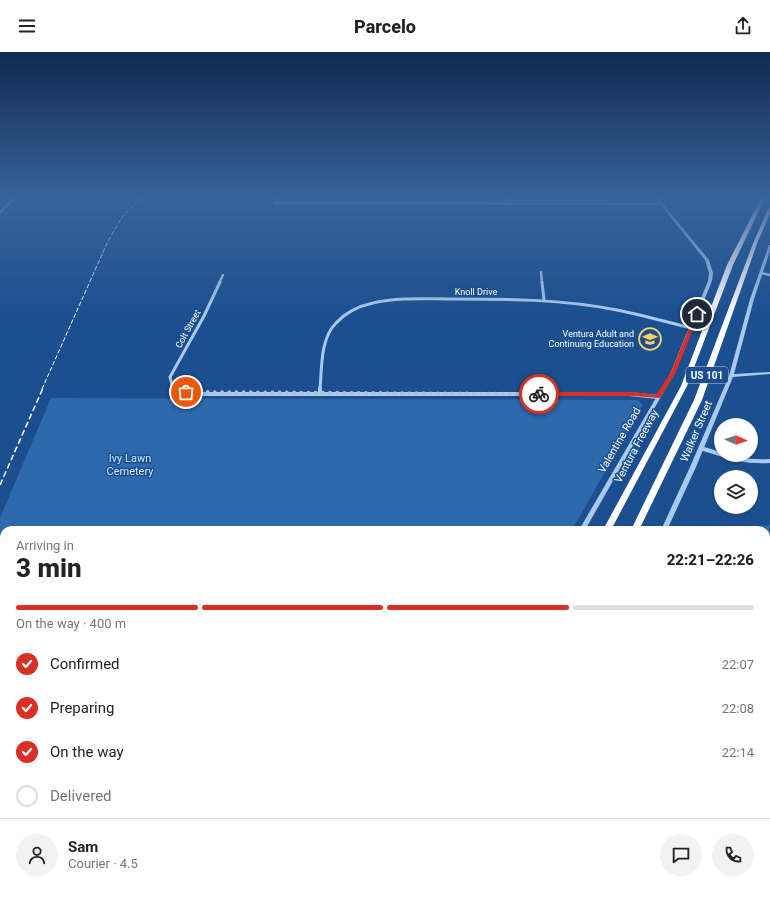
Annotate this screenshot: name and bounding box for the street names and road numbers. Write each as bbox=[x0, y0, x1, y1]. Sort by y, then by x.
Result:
street label: Knoll Drive bbox=[455, 287, 497, 297]
street label: Colt Street bbox=[173, 308, 203, 350]
road number: US 101 bbox=[686, 367, 728, 383]
street label: Walker Street bbox=[678, 398, 715, 464]
street label: Valentine Road bbox=[595, 405, 643, 475]
street label: Ventura Freeway bbox=[612, 407, 662, 485]

